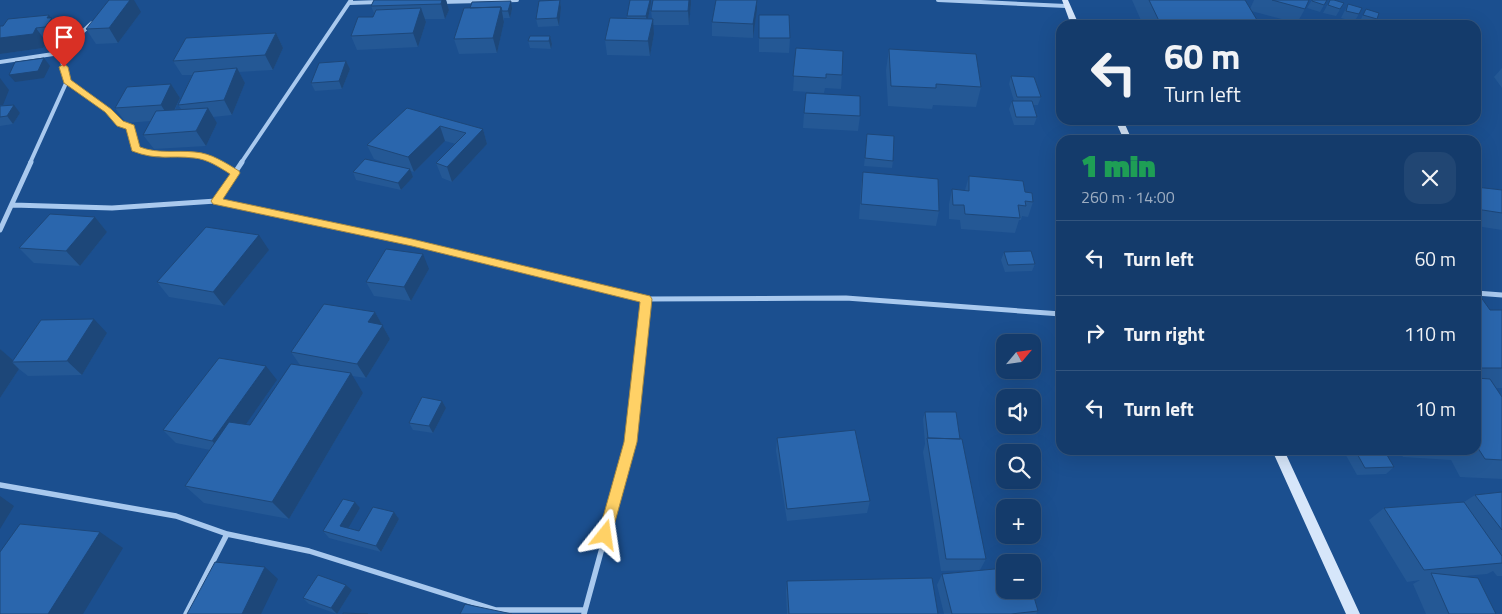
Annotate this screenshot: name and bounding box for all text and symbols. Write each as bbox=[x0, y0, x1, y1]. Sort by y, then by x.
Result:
pin bbox=[43, 16, 85, 67]
icon: arrive bbox=[50, 23, 78, 51]
text: 60 m bbox=[1164, 29, 1240, 83]
icon: left bbox=[1081, 40, 1146, 105]
text: Turn left bbox=[1164, 77, 1241, 111]
text: 1 min bbox=[1081, 143, 1156, 189]
button: close bbox=[1404, 152, 1456, 204]
text: 260 m · 14:00 bbox=[1081, 185, 1175, 209]
icon: left bbox=[1081, 244, 1109, 272]
text: Turn left bbox=[1124, 244, 1194, 273]
text: 60 m bbox=[1415, 244, 1456, 273]
icon: right bbox=[1081, 319, 1109, 347]
text: Turn right bbox=[1124, 319, 1205, 348]
text: 110 m bbox=[1404, 319, 1456, 348]
north arrow bbox=[996, 334, 1041, 379]
map controls bbox=[996, 334, 1041, 599]
button: sound bbox=[996, 389, 1041, 434]
icon: left bbox=[1081, 394, 1109, 422]
text: Turn left bbox=[1124, 394, 1194, 423]
text: 10 m bbox=[1415, 394, 1456, 423]
button: search bbox=[996, 444, 1041, 489]
button: + bbox=[996, 499, 1041, 544]
position arrow bbox=[578, 508, 630, 560]
button: − bbox=[996, 554, 1041, 599]

